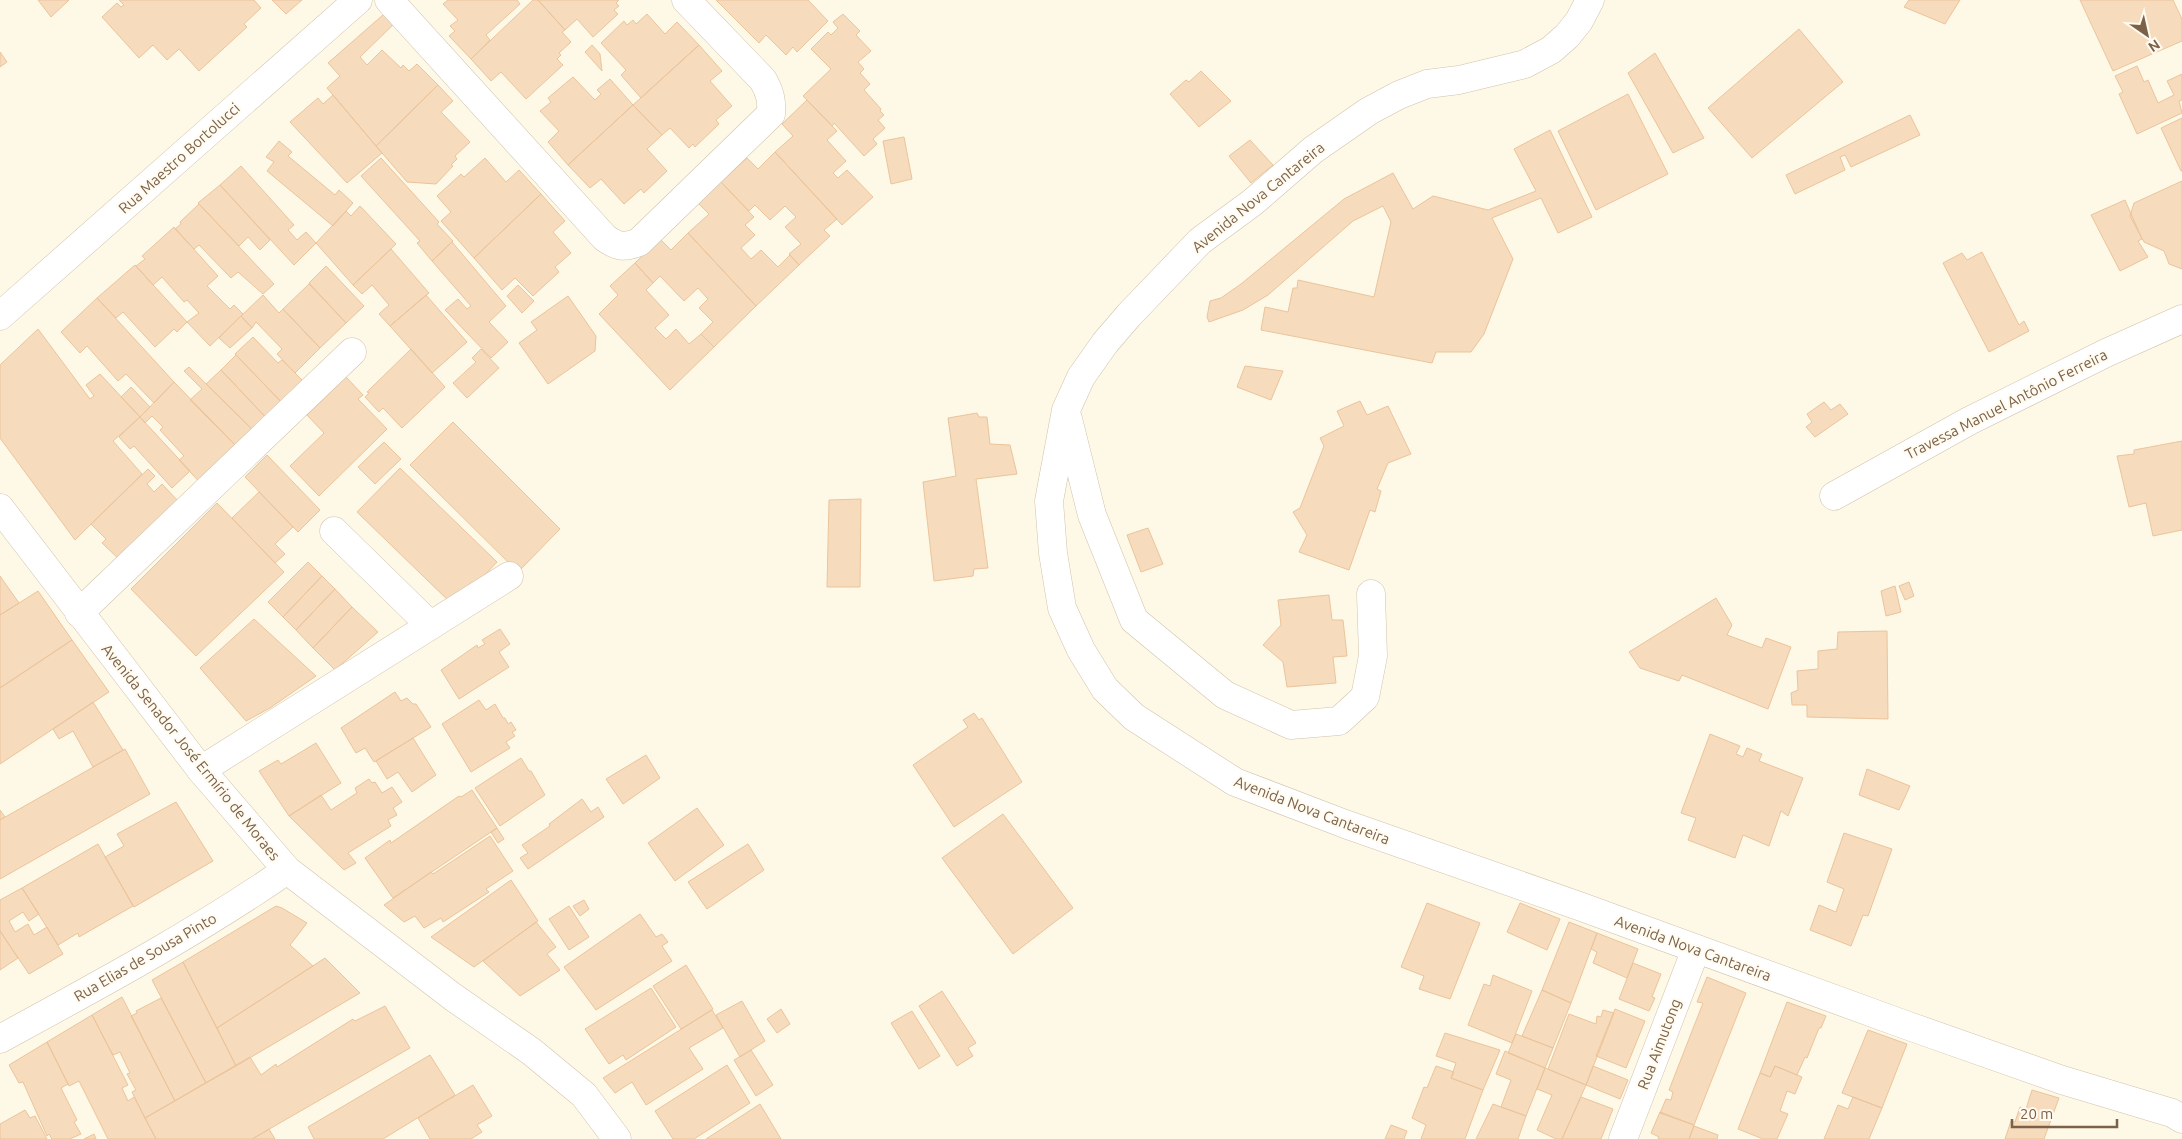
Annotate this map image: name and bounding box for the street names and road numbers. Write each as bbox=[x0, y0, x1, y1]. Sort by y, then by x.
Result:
street label: Rua Maestro Bortolucci bbox=[115, 99, 243, 217]
street label: Avenida Nova Cantareira bbox=[1188, 138, 1328, 256]
street label: Travessa Manuel Antônio Ferreira bbox=[1902, 345, 2110, 463]
street label: Avenida Senador José Ermírio de Moraes bbox=[98, 640, 284, 864]
street label: Avenida Nova Cantareira bbox=[1232, 772, 1392, 848]
street label: Rua Elias de Sousa Pinto bbox=[71, 909, 219, 1005]
street label: Avenida Nova Cantareira bbox=[1612, 912, 1774, 984]
street label: Rua Aimutong bbox=[1634, 996, 1684, 1092]

